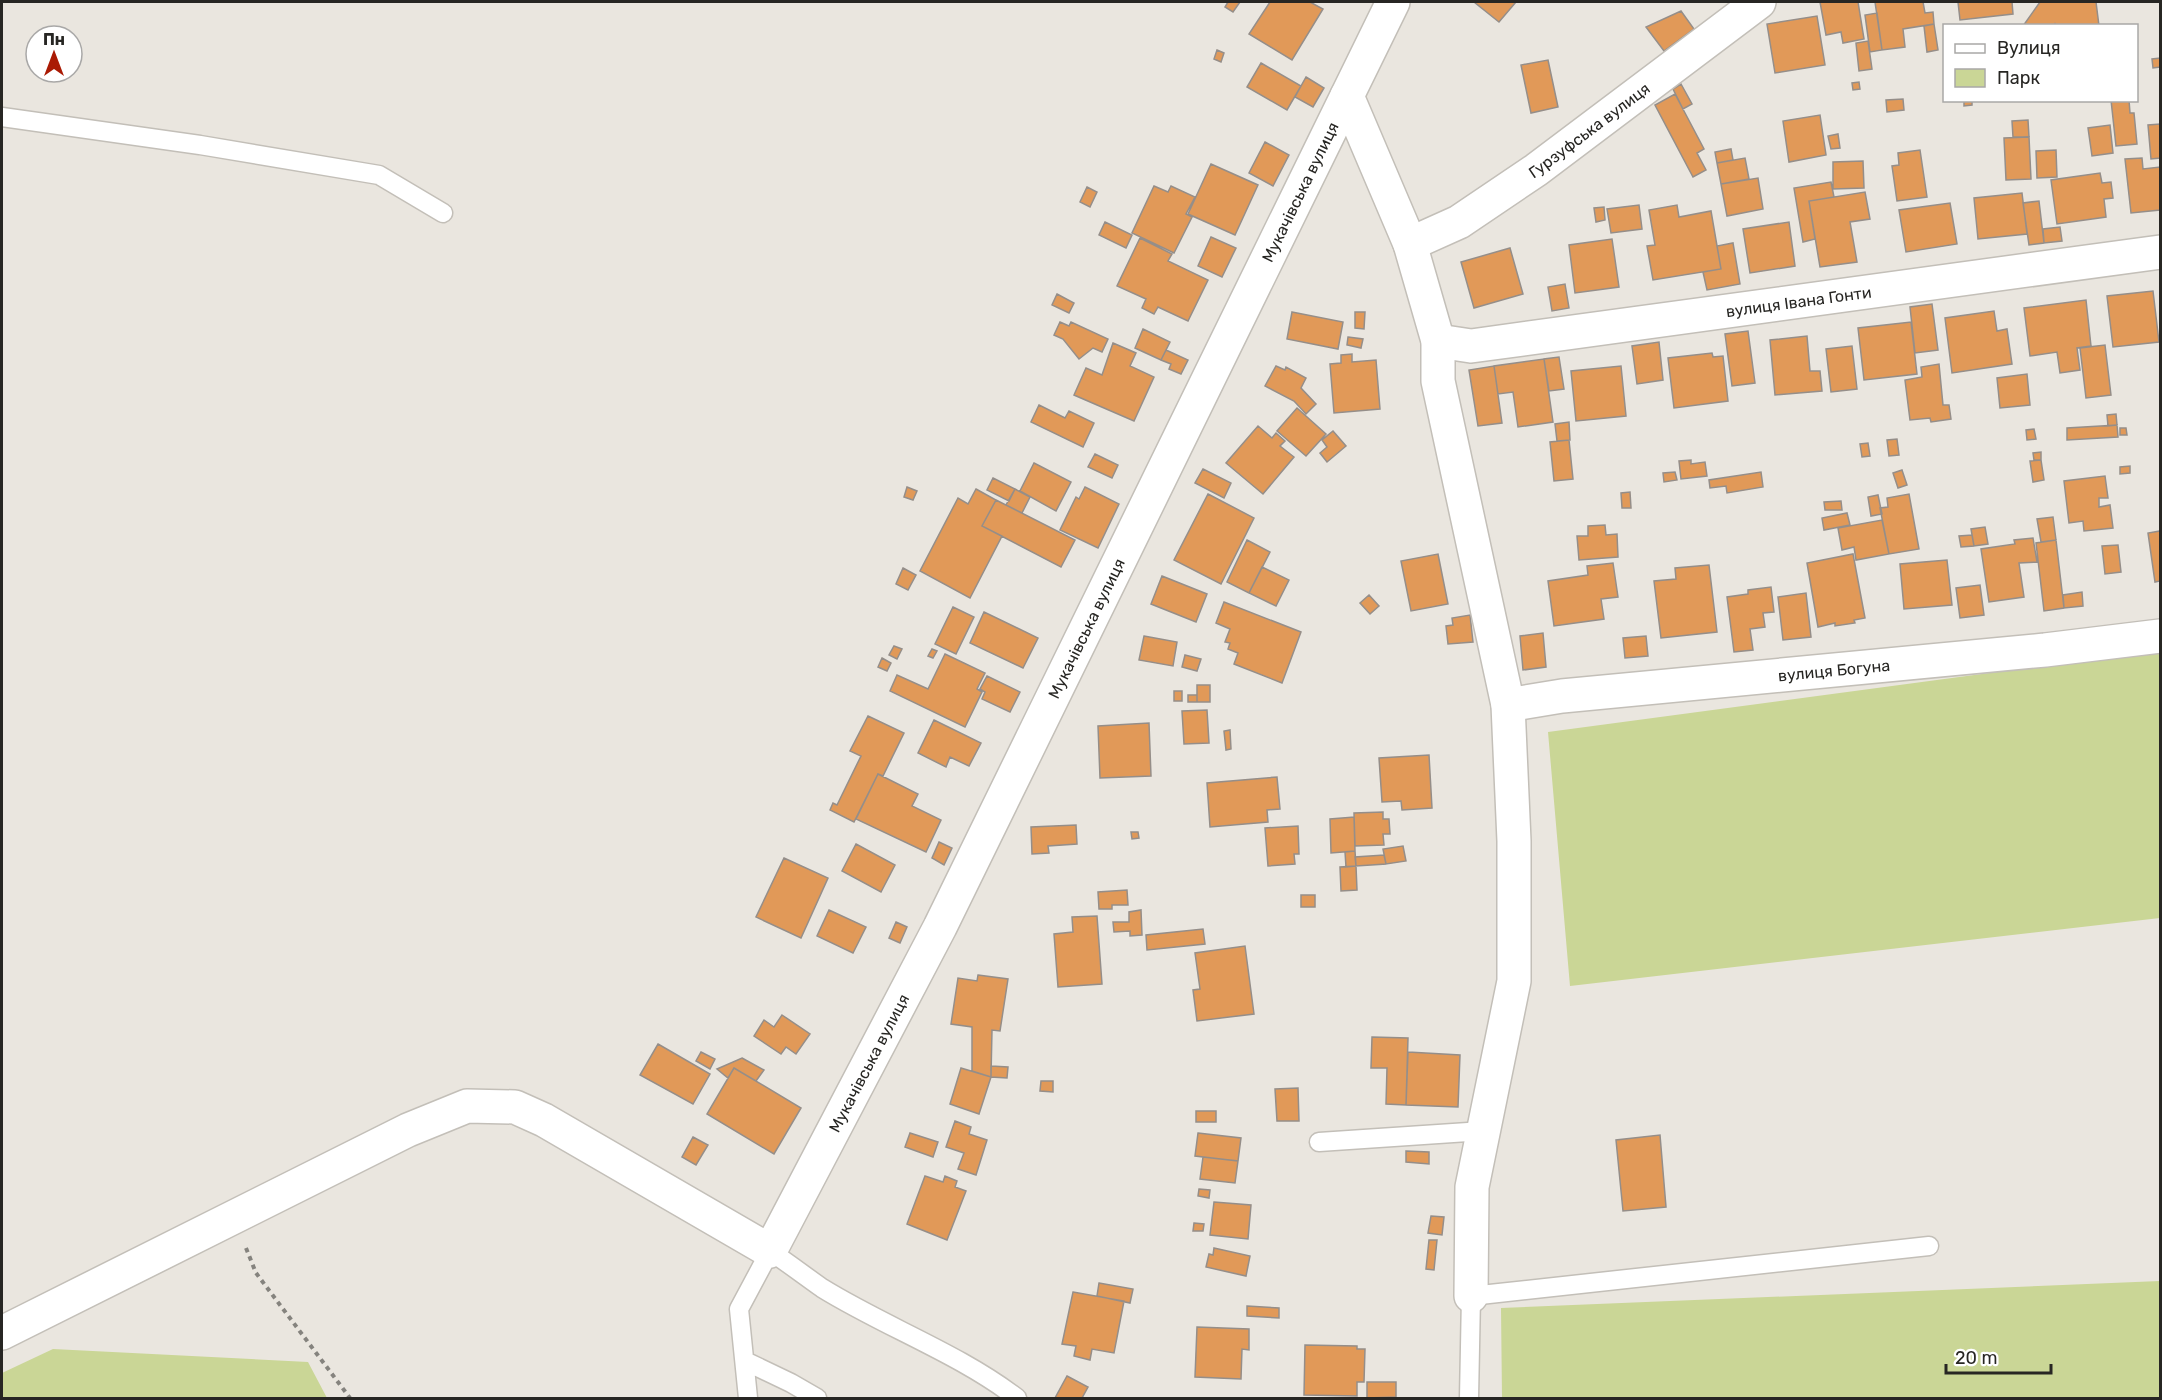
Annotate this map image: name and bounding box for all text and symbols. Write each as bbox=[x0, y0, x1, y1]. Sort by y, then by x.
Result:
north arrow bbox=[24, 24, 84, 84]
legend bbox=[1943, 24, 2138, 102]
text: Пн bbox=[43, 30, 65, 49]
text: Вулиця bbox=[1997, 37, 2061, 59]
text: Парк bbox=[1997, 67, 2041, 89]
street label: Гурзуфська вулиця bbox=[1525, 78, 1653, 182]
street label: Мукачівська вулиця bbox=[1258, 119, 1342, 265]
street label: вулиця Івана Гонти bbox=[1725, 282, 1873, 321]
street label: Мукачівська вулиця bbox=[1044, 555, 1129, 702]
street label: вулиця Богуна bbox=[1777, 655, 1891, 685]
street label: Мукачівська вулиця bbox=[825, 990, 913, 1135]
scale bar bbox=[1946, 1337, 2051, 1375]
text: 20 m bbox=[1955, 1347, 1997, 1369]

